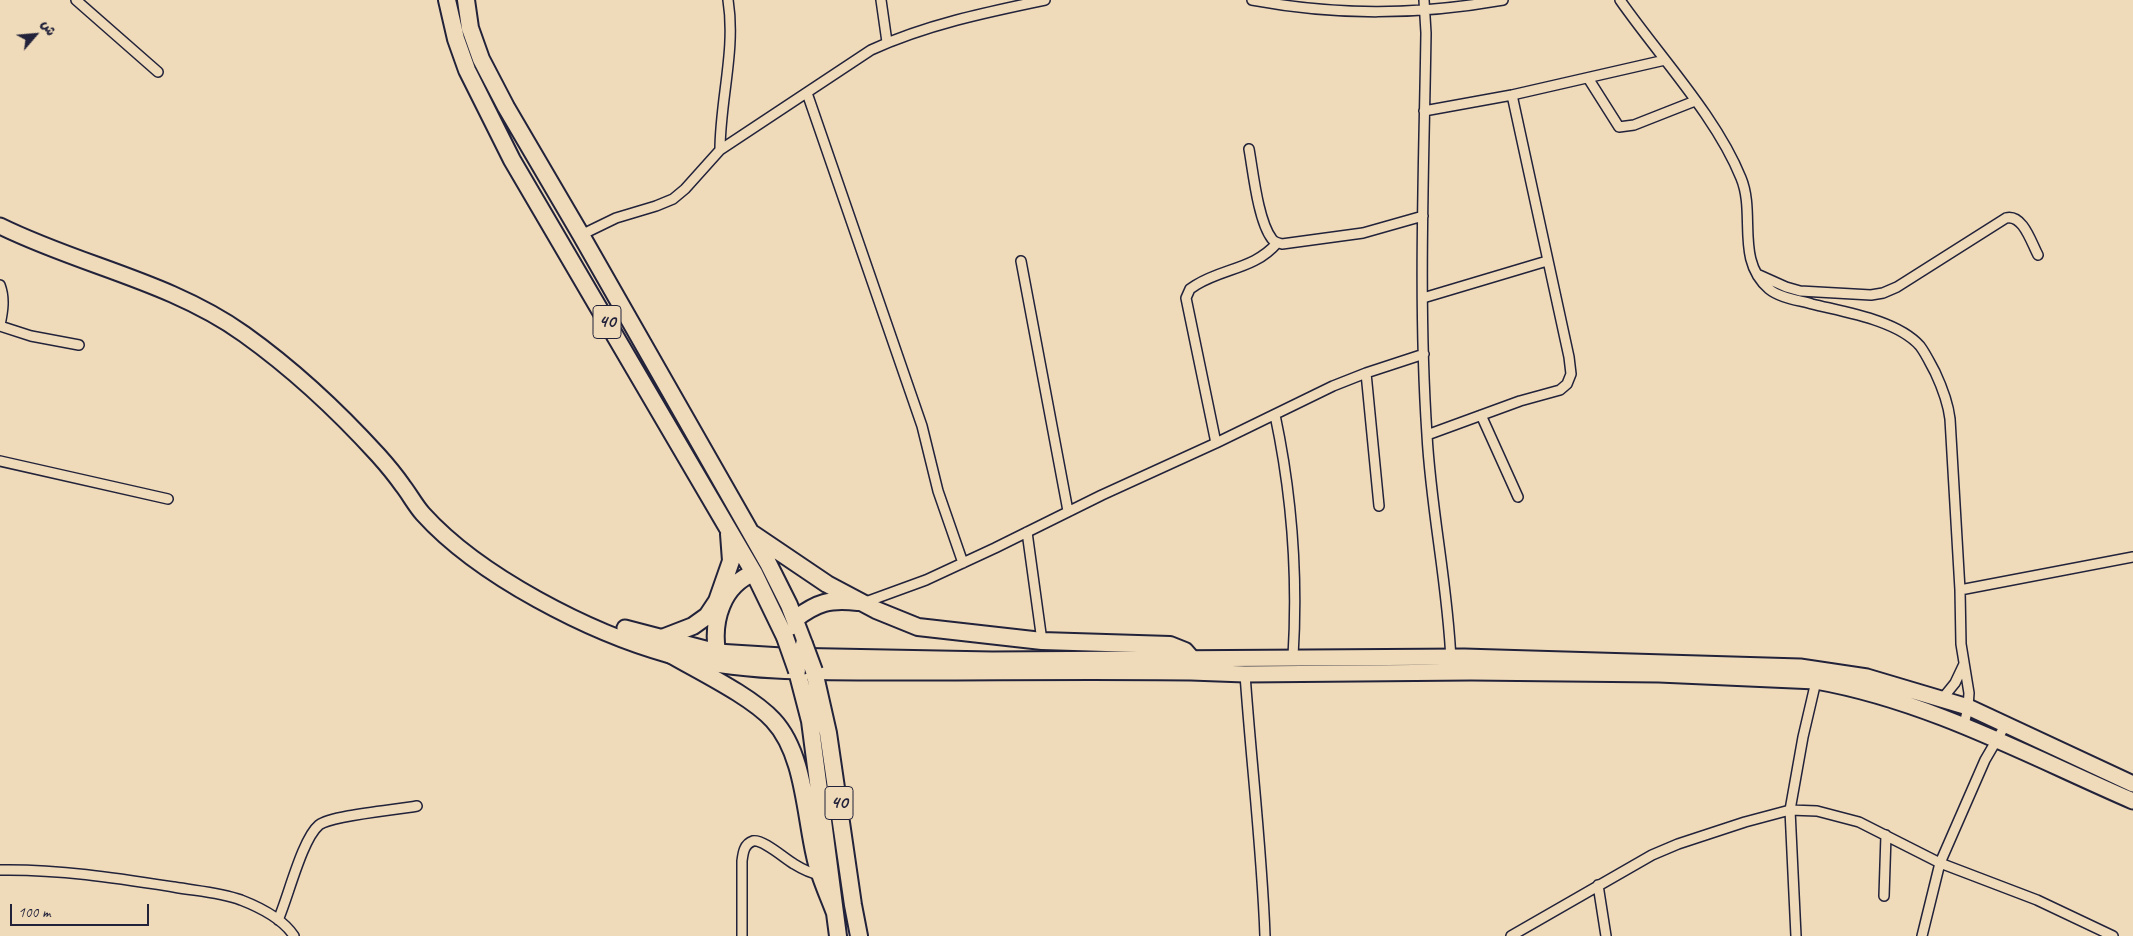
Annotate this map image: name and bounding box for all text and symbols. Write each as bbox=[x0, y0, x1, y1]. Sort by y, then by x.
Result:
north arrow bbox=[10, 10, 60, 60]
text: ش bbox=[38, 17, 60, 39]
road number: 40 bbox=[593, 306, 621, 338]
road number: 40 bbox=[825, 786, 853, 820]
scale bar bbox=[12, 894, 151, 926]
text: 100 m bbox=[18, 903, 50, 922]

